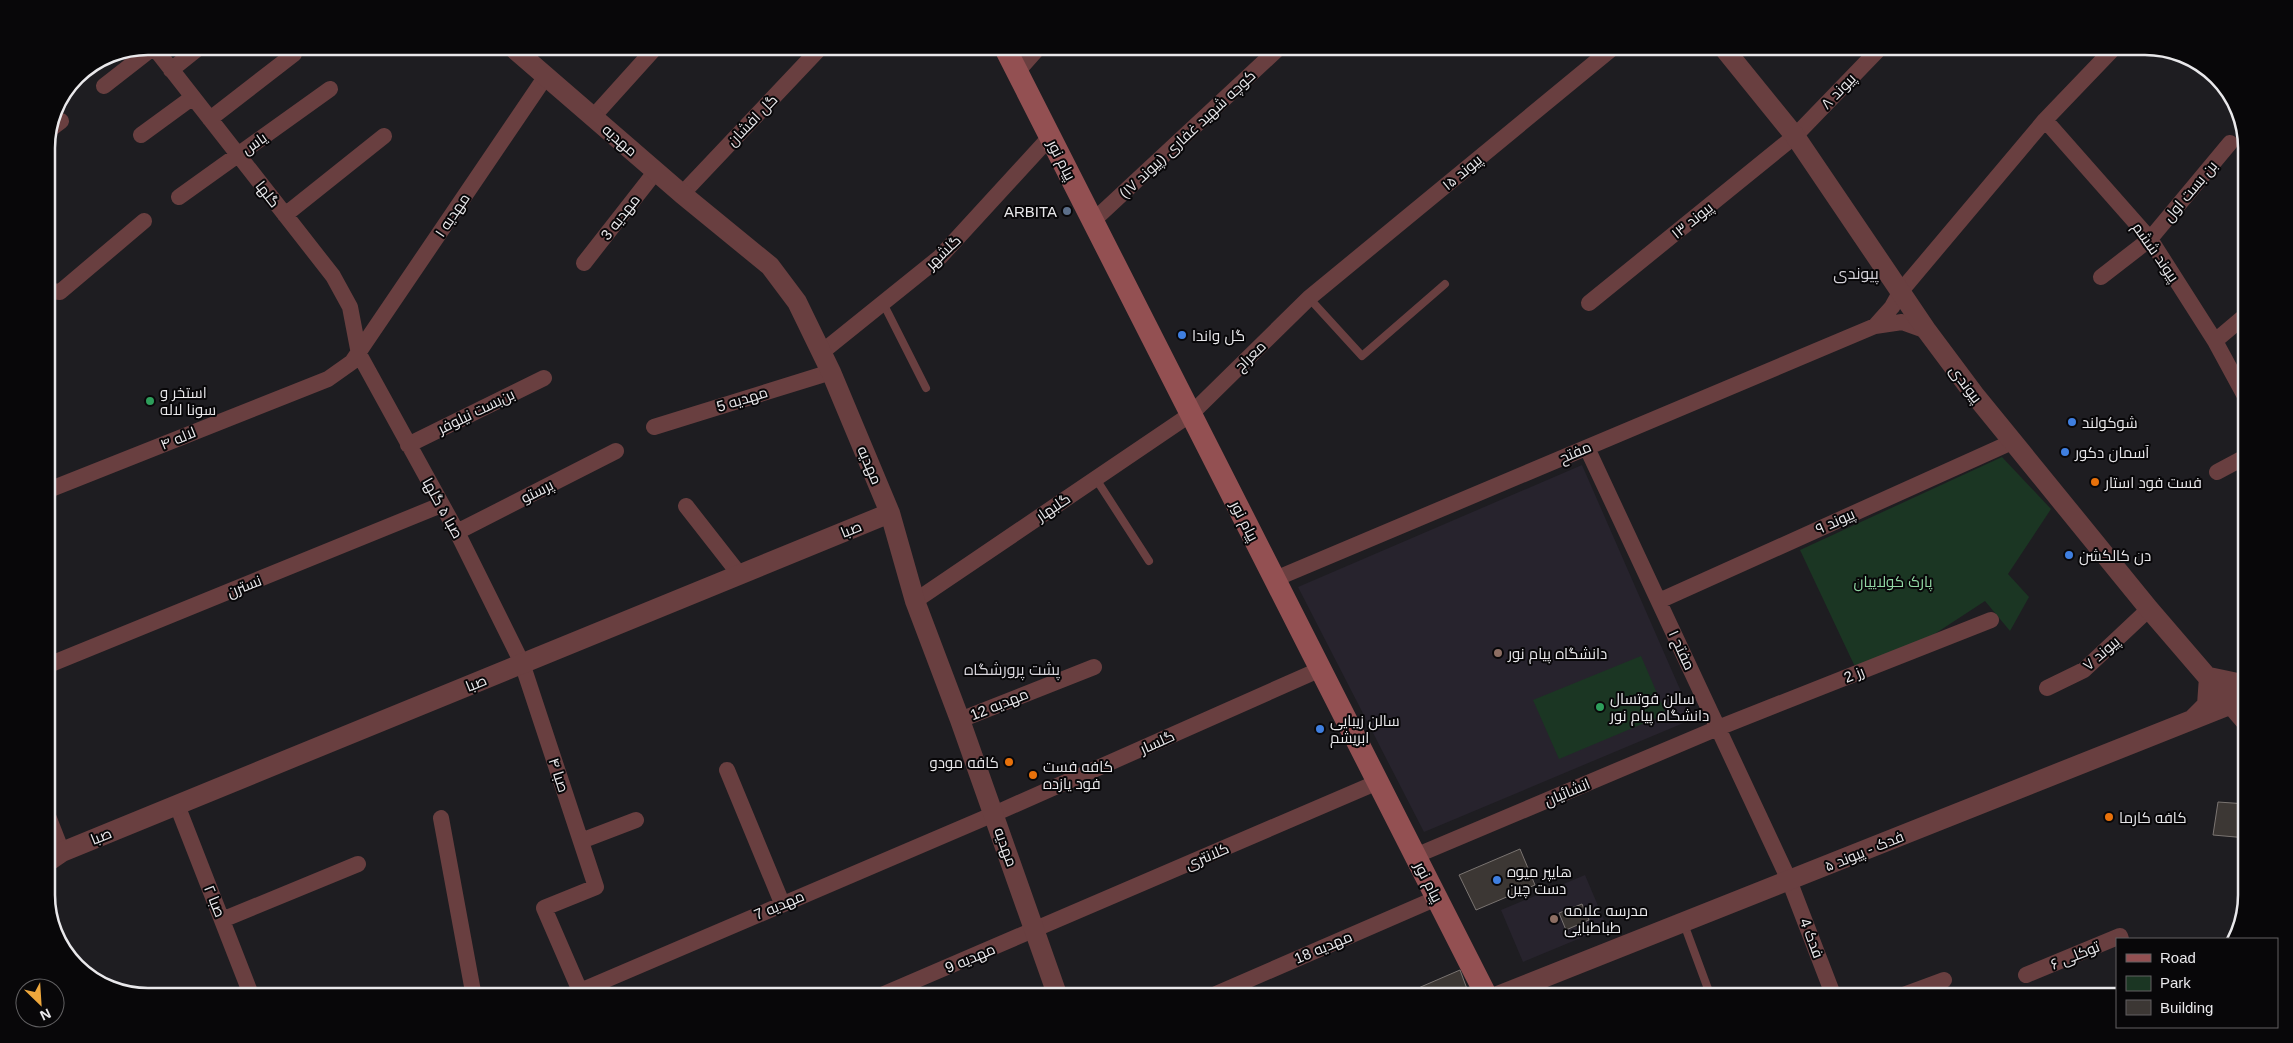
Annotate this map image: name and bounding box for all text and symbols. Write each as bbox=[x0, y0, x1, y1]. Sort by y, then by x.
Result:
street label: کوچه شهید غفاری (پیوند ۱۷) bbox=[1115, 66, 1260, 203]
street label: پیوند ۸ bbox=[1817, 70, 1860, 114]
street label: گل افشان bbox=[723, 91, 782, 151]
street label: مهدیه bbox=[598, 120, 641, 161]
street label: یاس bbox=[238, 128, 271, 159]
street label: پیام نور bbox=[1042, 136, 1079, 184]
street label: پیوند ۱۵ bbox=[1439, 151, 1486, 195]
street label: بن بست اول bbox=[2160, 157, 2222, 226]
street label: گلها bbox=[251, 177, 284, 212]
street label: مهدیه ۱ bbox=[431, 190, 474, 241]
street label: مهدیه 3 bbox=[597, 191, 645, 244]
street label: پیوند ۱۳ bbox=[1668, 198, 1717, 243]
place label: ARBITA bbox=[1004, 203, 1057, 220]
marker: ARBITA bbox=[1061, 205, 1073, 217]
street label: پیوند ششم bbox=[2128, 219, 2183, 286]
street label: گلشهر bbox=[921, 231, 965, 275]
district label: پیوندی bbox=[1833, 265, 1879, 285]
place label: گل واندا bbox=[1192, 327, 1245, 346]
marker: گل واندا bbox=[1176, 329, 1188, 341]
street label: معراج bbox=[1231, 337, 1271, 377]
street label: پیوندی bbox=[1945, 362, 1986, 407]
street label: مهدیه 5 bbox=[714, 383, 770, 417]
place label: استخر و سونا لاله bbox=[160, 384, 216, 419]
street label: بن‌بست نیلوفر bbox=[434, 385, 518, 439]
marker: استخر و سونا لاله bbox=[144, 395, 156, 407]
place label: شوکولند bbox=[2082, 414, 2138, 432]
marker: شوکولند bbox=[2066, 416, 2078, 428]
street label: لاله ۴ bbox=[158, 423, 198, 453]
street label: مفتح bbox=[1556, 438, 1595, 469]
street label: مهدیه bbox=[852, 443, 886, 488]
place label: آسمان دکور bbox=[2074, 444, 2149, 463]
marker: آسمان دکور bbox=[2059, 446, 2071, 458]
place label: فست فود استار bbox=[2104, 474, 2202, 492]
street label: صبا ۵ گلها bbox=[418, 475, 467, 542]
street label: پرستو bbox=[518, 476, 557, 508]
marker: فست فود استار bbox=[2089, 476, 2101, 488]
street label: گلبهار bbox=[1032, 489, 1074, 527]
street label: پیام نور bbox=[1225, 497, 1262, 545]
street label: پیوند ۹ bbox=[1813, 505, 1858, 539]
street label: صبا bbox=[838, 517, 864, 541]
place label: دن کالکشن bbox=[2079, 547, 2151, 566]
marker: دن کالکشن bbox=[2063, 549, 2075, 561]
street label: نسترن bbox=[224, 571, 265, 602]
park label: پارک کولاییان bbox=[1854, 573, 1932, 592]
street label: مفتح ۱ bbox=[1663, 627, 1699, 674]
street label: پیوند ۷ bbox=[2079, 633, 2124, 675]
place label: دانشگاه پیام نور bbox=[1507, 645, 1607, 664]
marker: دانشگاه پیام نور bbox=[1492, 647, 1504, 659]
district label: پشت پرورشگاه bbox=[964, 661, 1061, 681]
street label: رز 2 bbox=[1841, 662, 1867, 687]
street label: صبا bbox=[463, 671, 489, 695]
street label: مهدیه 12 bbox=[967, 685, 1031, 725]
place label: سالن فوتسال دانشگاه پیام نور bbox=[1609, 690, 1709, 726]
marker: سالن فوتسال دانشگاه پیام نور bbox=[1594, 701, 1606, 713]
place label: سالن زیبایی ابریشم bbox=[1330, 712, 1400, 748]
marker: سالن زیبایی ابریشم bbox=[1314, 723, 1326, 735]
street label: گلسار bbox=[1136, 727, 1177, 758]
place label: کافه مودو bbox=[930, 754, 999, 772]
street label: صبا ۴ bbox=[545, 756, 573, 794]
marker: کافه مودو bbox=[1003, 756, 1015, 768]
place label: کافه فست فود یازده bbox=[1043, 758, 1113, 793]
marker: کافه فست فود یازده bbox=[1027, 769, 1039, 781]
street label: انشائیان bbox=[1541, 775, 1593, 811]
place label: کافه کارما bbox=[2119, 809, 2187, 827]
marker: کافه کارما bbox=[2103, 811, 2115, 823]
street label: صبا bbox=[88, 824, 114, 848]
street label: مهدیه bbox=[989, 825, 1021, 869]
street label: فدک - پیوند ۵ bbox=[1822, 827, 1907, 876]
street label: کلانتری bbox=[1183, 839, 1232, 875]
street label: پیام نور bbox=[1409, 858, 1446, 906]
place label: هایپر میوه دست چین bbox=[1507, 863, 1572, 899]
marker: هایپر میوه دست چین bbox=[1491, 874, 1503, 886]
street label: صبا ۲ bbox=[201, 882, 229, 920]
street label: مهدیه 7 bbox=[751, 887, 807, 925]
place label: مدرسه علامه طباطبایی bbox=[1564, 902, 1648, 938]
marker: مدرسه علامه طباطبایی bbox=[1548, 913, 1560, 925]
street label: فدک 4 bbox=[1797, 916, 1827, 960]
street label: مهدیه 18 bbox=[1292, 927, 1355, 969]
street label: توکلی ۶ bbox=[2048, 938, 2103, 974]
legend bbox=[2116, 938, 2278, 1028]
street label: مهدیه 9 bbox=[942, 940, 998, 978]
text: Road bbox=[2160, 949, 2196, 966]
text: Park bbox=[2160, 974, 2191, 991]
north arrow bbox=[15, 978, 65, 1028]
text: Building bbox=[2160, 999, 2213, 1016]
text: N bbox=[38, 1005, 53, 1024]

